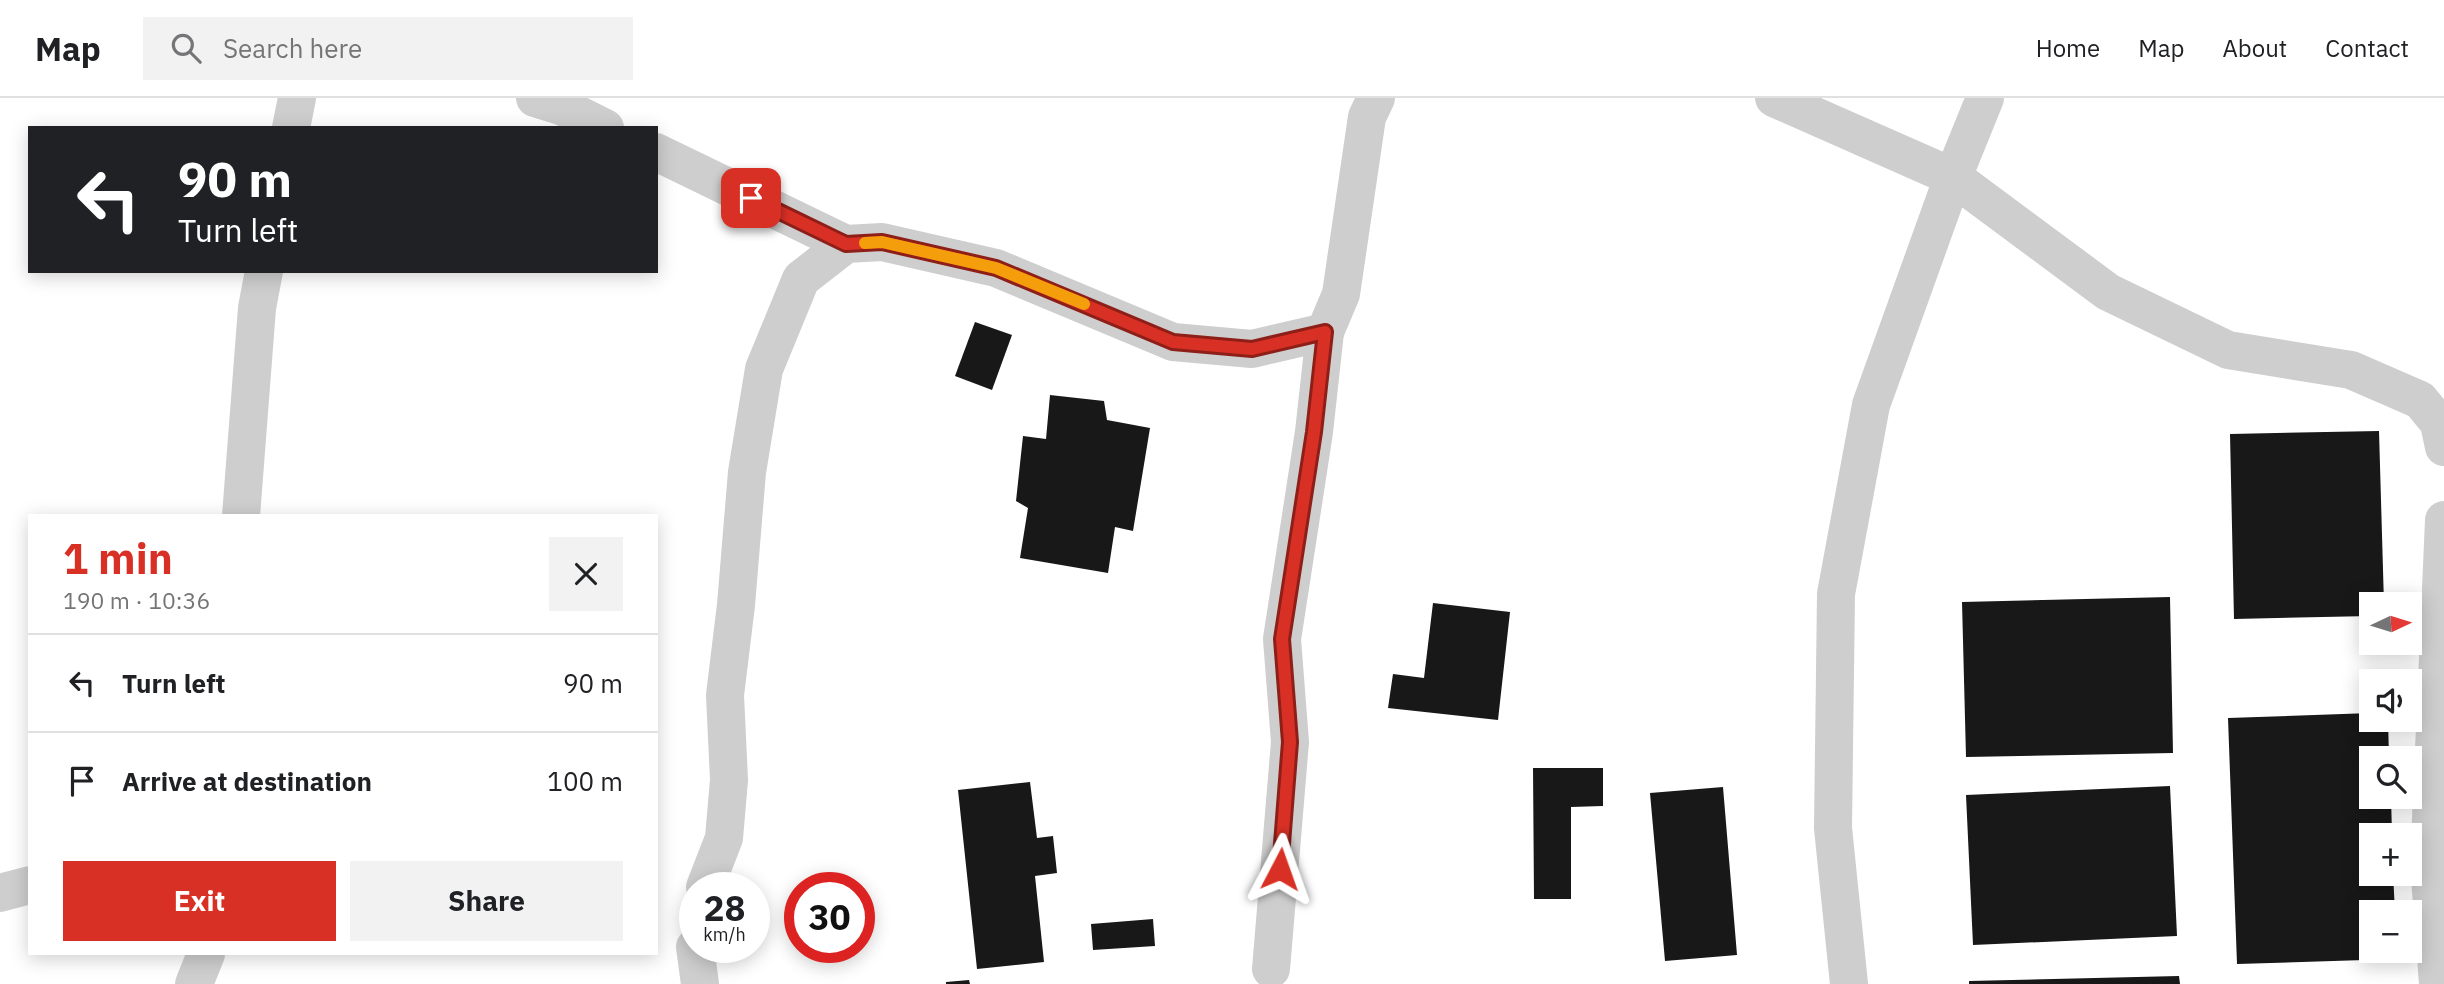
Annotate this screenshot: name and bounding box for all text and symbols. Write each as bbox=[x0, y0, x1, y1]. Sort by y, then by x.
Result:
search box bbox=[143, 17, 633, 80]
text: Map bbox=[35, 27, 101, 70]
icon: search bbox=[167, 29, 205, 67]
text: Search here bbox=[223, 31, 362, 65]
text: Home bbox=[2036, 32, 2100, 64]
text: Map bbox=[2138, 32, 2184, 64]
text: About bbox=[2222, 32, 2287, 64]
text: Contact bbox=[2325, 32, 2409, 64]
text: 90 m bbox=[178, 147, 292, 210]
icon: left bbox=[63, 154, 154, 245]
pin bbox=[721, 168, 781, 228]
icon: arrive bbox=[732, 179, 770, 217]
text: Turn left bbox=[178, 209, 298, 251]
text: 1 min bbox=[63, 531, 173, 586]
button: close bbox=[549, 537, 623, 611]
text: 190 m · 10:36 bbox=[63, 585, 210, 615]
north arrow bbox=[2359, 592, 2422, 654]
map controls bbox=[2359, 592, 2422, 963]
icon: left bbox=[63, 664, 101, 702]
text: Turn left bbox=[122, 666, 225, 700]
text: 90 m bbox=[563, 666, 623, 700]
button: sound bbox=[2359, 669, 2422, 732]
button: search bbox=[2359, 746, 2422, 809]
icon: arrive bbox=[63, 762, 101, 800]
text: Arrive at destination bbox=[122, 764, 372, 798]
text: 100 m bbox=[547, 764, 623, 798]
button: + bbox=[2359, 823, 2422, 886]
position arrow bbox=[1243, 832, 1317, 906]
button: Exit bbox=[63, 861, 336, 941]
button: Share bbox=[350, 861, 623, 941]
speed limit sign: 30 bbox=[784, 872, 875, 963]
text: 28 bbox=[703, 885, 746, 931]
button: − bbox=[2359, 900, 2422, 963]
text: km/h bbox=[703, 923, 746, 946]

